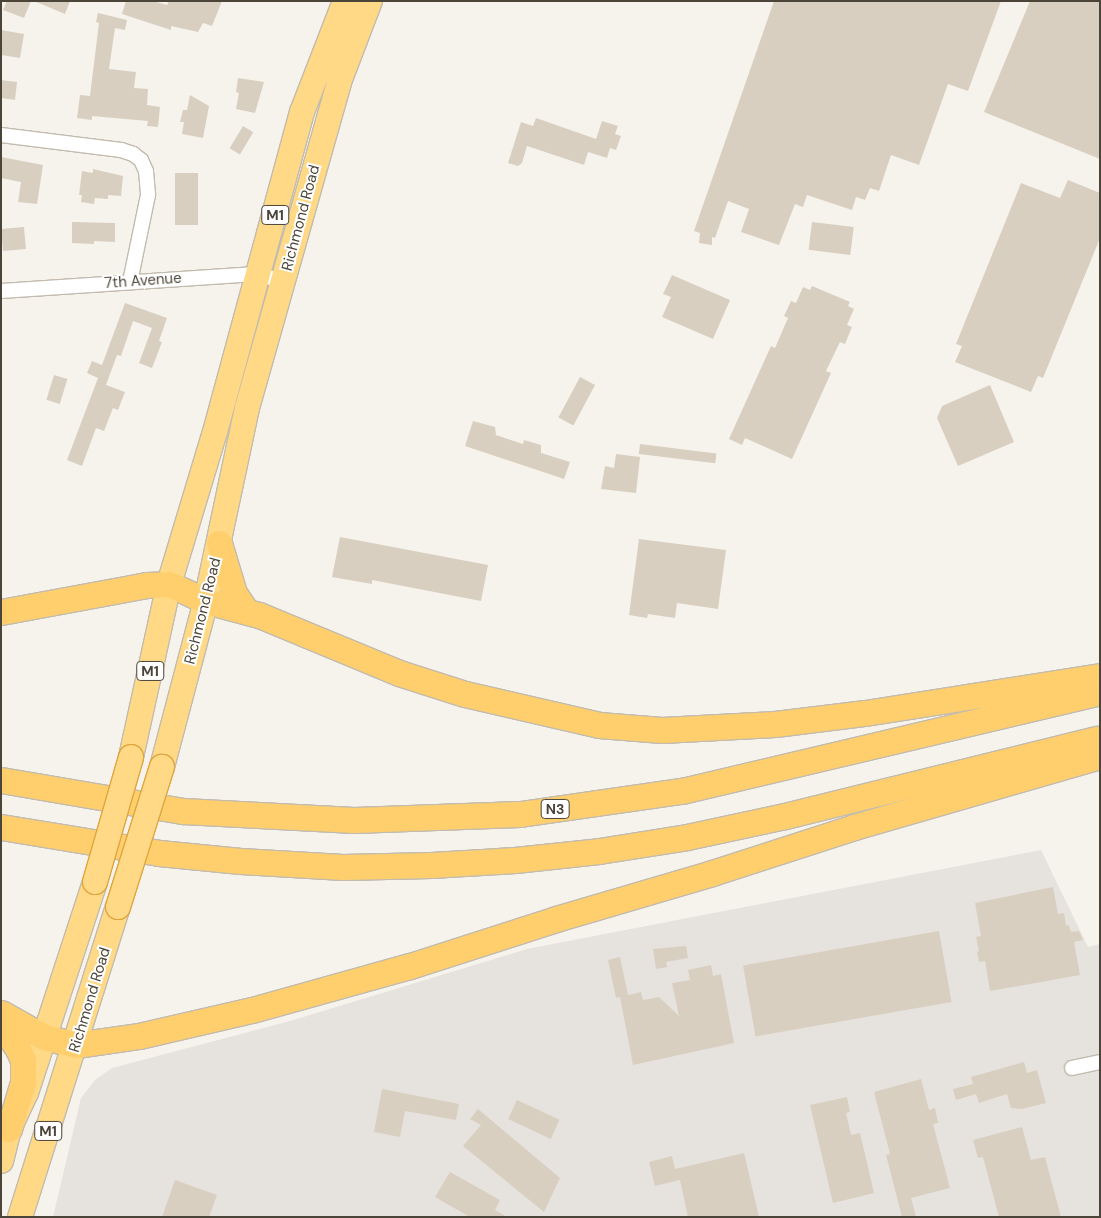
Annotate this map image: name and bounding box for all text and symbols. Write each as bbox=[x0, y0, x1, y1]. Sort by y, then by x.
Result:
street label: Richmond Road bbox=[278, 163, 324, 273]
road number: M1 bbox=[261, 204, 289, 226]
street label: 7th Avenue bbox=[104, 269, 182, 293]
street label: Richmond Road bbox=[181, 556, 225, 666]
road number: M1 bbox=[136, 659, 164, 682]
road number: N3 bbox=[540, 798, 570, 821]
street label: Richmond Road bbox=[65, 945, 115, 1055]
road number: M1 bbox=[34, 1120, 62, 1142]

